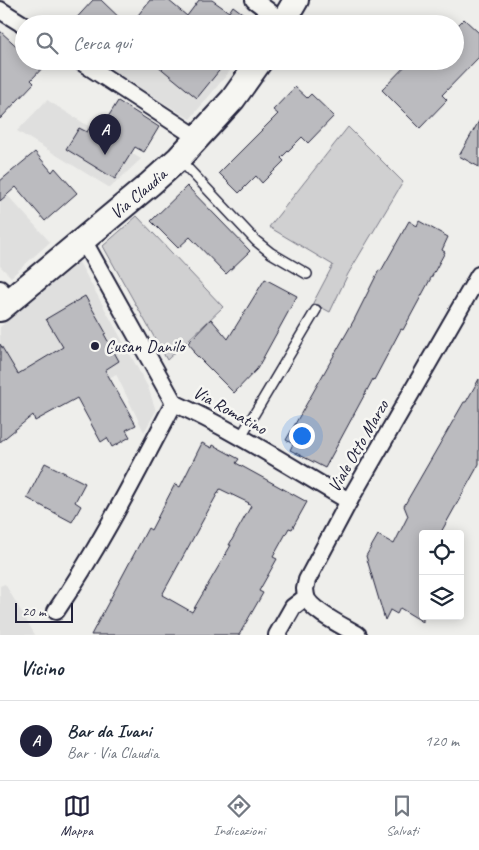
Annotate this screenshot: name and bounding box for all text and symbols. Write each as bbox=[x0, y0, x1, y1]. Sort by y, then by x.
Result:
search box bbox=[15, 15, 464, 70]
icon: search bbox=[33, 29, 61, 57]
text: Cerca qui bbox=[73, 31, 132, 55]
pin: A bbox=[89, 114, 121, 155]
street label: Via Claudia bbox=[105, 162, 172, 224]
place label: Cusan Danilo bbox=[105, 335, 186, 357]
marker: Cusan Danilo bbox=[89, 340, 101, 352]
street label: Via Romatino bbox=[189, 381, 272, 440]
street label: Viale Otto Marzo bbox=[323, 395, 394, 496]
your location bbox=[289, 423, 315, 449]
map controls bbox=[419, 530, 464, 620]
button: locate bbox=[419, 530, 464, 575]
button: layers bbox=[419, 575, 464, 620]
scale bar bbox=[15, 600, 72, 623]
text: 20 m bbox=[22, 603, 46, 620]
text: Vicino bbox=[20, 655, 63, 681]
text: Bar da Ivani bbox=[67, 719, 151, 743]
text: A bbox=[32, 731, 40, 751]
text: 120 m bbox=[425, 731, 459, 751]
text: Bar · Via Claudia bbox=[67, 743, 159, 763]
tab: Mappa bbox=[60, 792, 93, 839]
tab: Indicazioni bbox=[214, 792, 265, 839]
tab: Salvati bbox=[386, 792, 419, 839]

